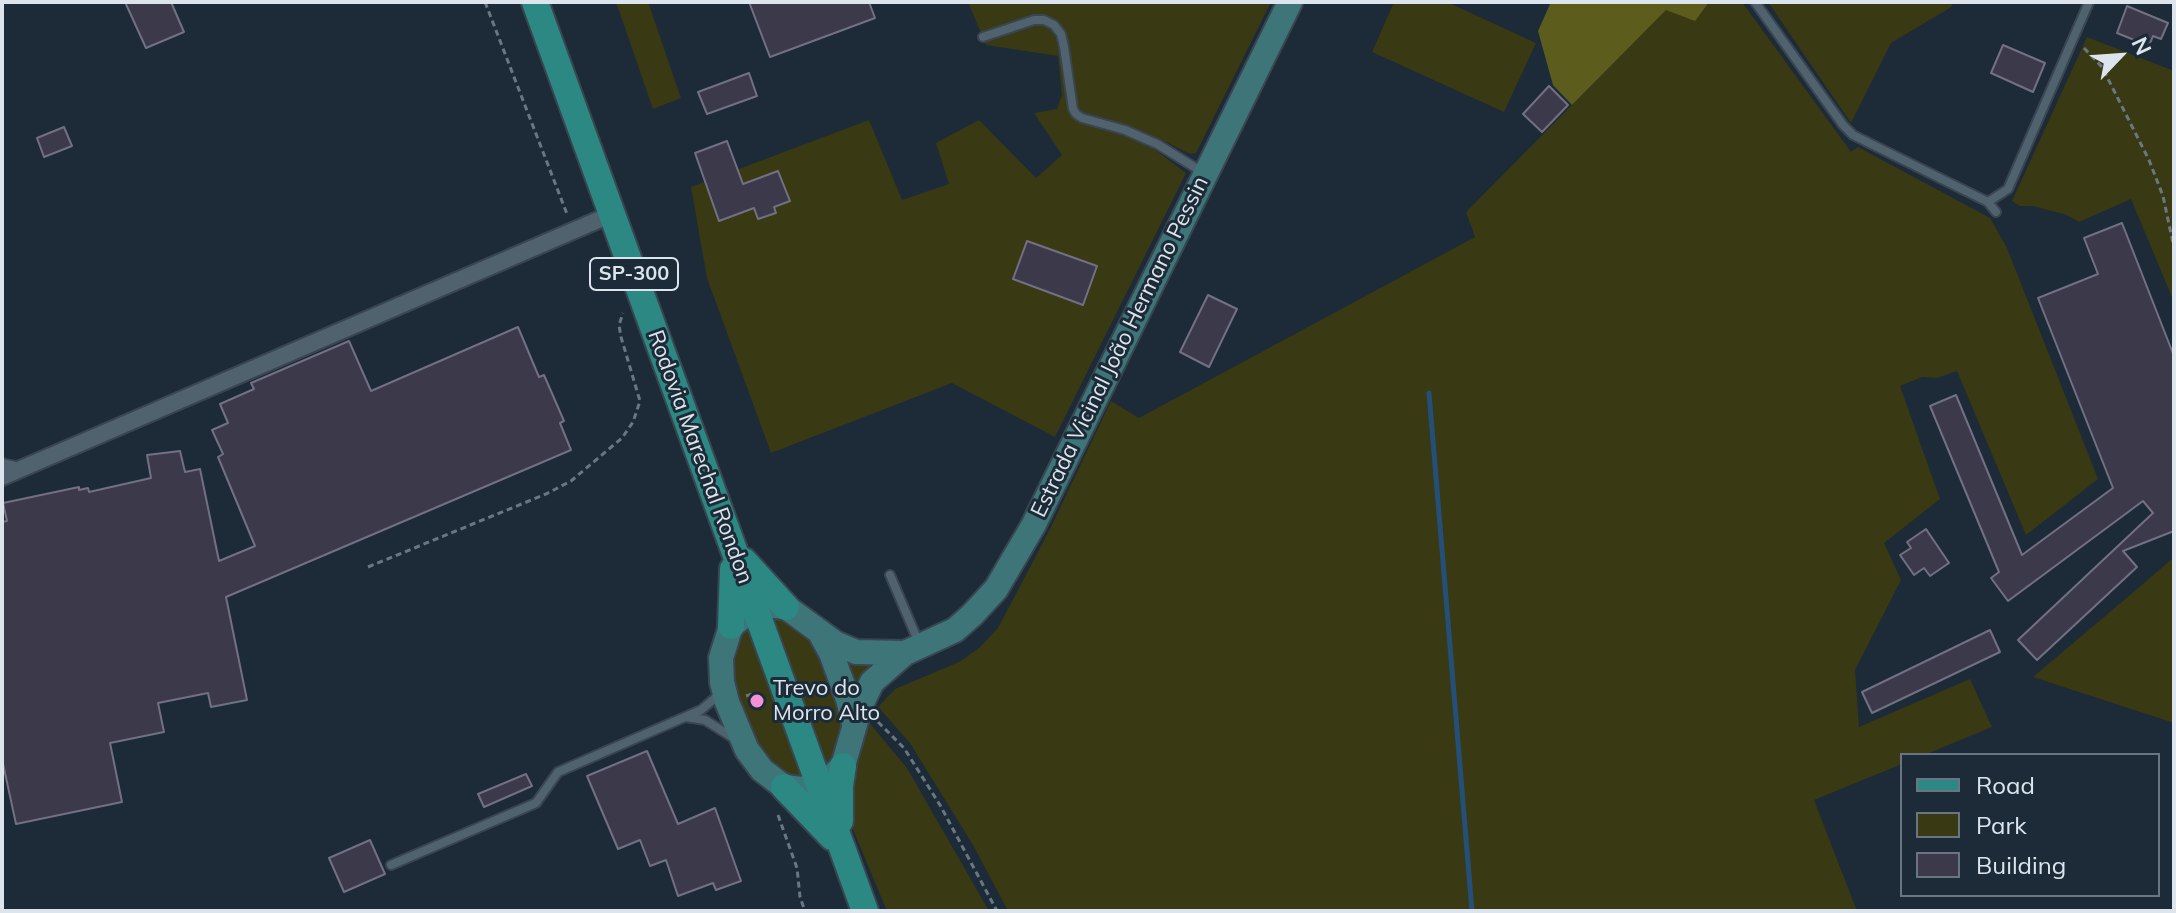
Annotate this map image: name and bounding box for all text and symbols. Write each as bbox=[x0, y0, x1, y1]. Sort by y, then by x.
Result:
north arrow bbox=[2080, 16, 2160, 96]
text: N bbox=[2126, 32, 2158, 59]
street label: Estrada Vicinal João Hermano Pessin bbox=[1026, 172, 1214, 522]
road number: SP-300 bbox=[590, 258, 678, 290]
street label: Rodovia Marechal Rondon bbox=[642, 327, 758, 587]
place label: Trevo do Morro Alto bbox=[773, 675, 880, 726]
marker: Trevo do Morro Alto bbox=[748, 692, 766, 710]
legend bbox=[1900, 753, 2160, 897]
text: Road bbox=[1976, 770, 2035, 800]
text: Park bbox=[1976, 810, 2027, 840]
text: Building bbox=[1976, 850, 2066, 880]

